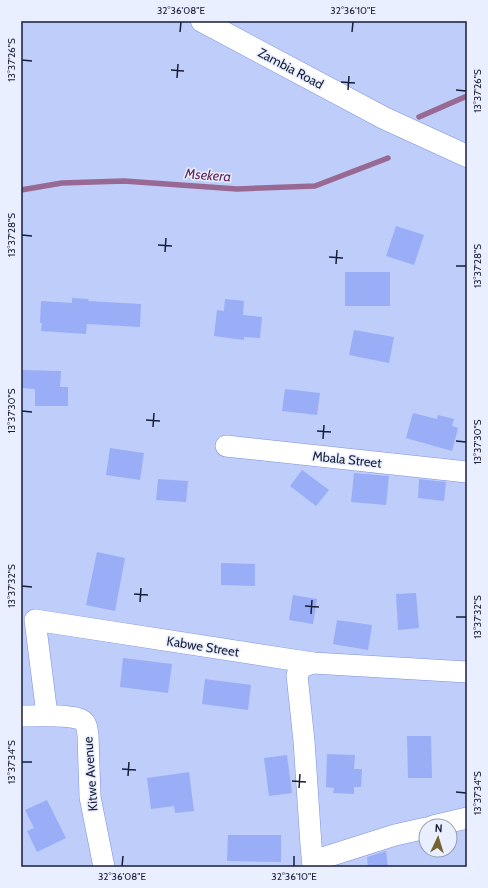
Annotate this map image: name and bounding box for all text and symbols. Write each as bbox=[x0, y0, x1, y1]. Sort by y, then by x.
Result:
text: 32°36'08"E bbox=[157, 4, 206, 17]
text: 32°36'10"E bbox=[330, 4, 376, 17]
text: 13°37'26"S bbox=[5, 38, 18, 82]
street label: Zambia Road bbox=[255, 44, 327, 92]
text: 13°37'26"S bbox=[471, 69, 484, 113]
water label: Msekera bbox=[183, 164, 232, 186]
text: 13°37'28"S bbox=[5, 213, 18, 257]
text: 13°37'28"S bbox=[471, 244, 484, 288]
text: 13°37'30"S bbox=[5, 388, 18, 434]
text: 13°37'30"S bbox=[471, 419, 484, 465]
street label: Mbala Street bbox=[312, 447, 383, 471]
text: 13°37'32"S bbox=[5, 564, 18, 608]
text: 13°37'32"S bbox=[471, 595, 484, 639]
street label: Kabwe Street bbox=[166, 632, 241, 660]
street label: Kitwe Avenue bbox=[79, 736, 101, 812]
text: 13°37'34"S bbox=[5, 740, 18, 784]
text: 13°37'34"S bbox=[471, 771, 484, 815]
north arrow bbox=[418, 818, 458, 858]
text: N bbox=[434, 821, 443, 835]
text: 32°36'08"E bbox=[98, 870, 147, 883]
text: 32°36'10"E bbox=[271, 870, 317, 883]

